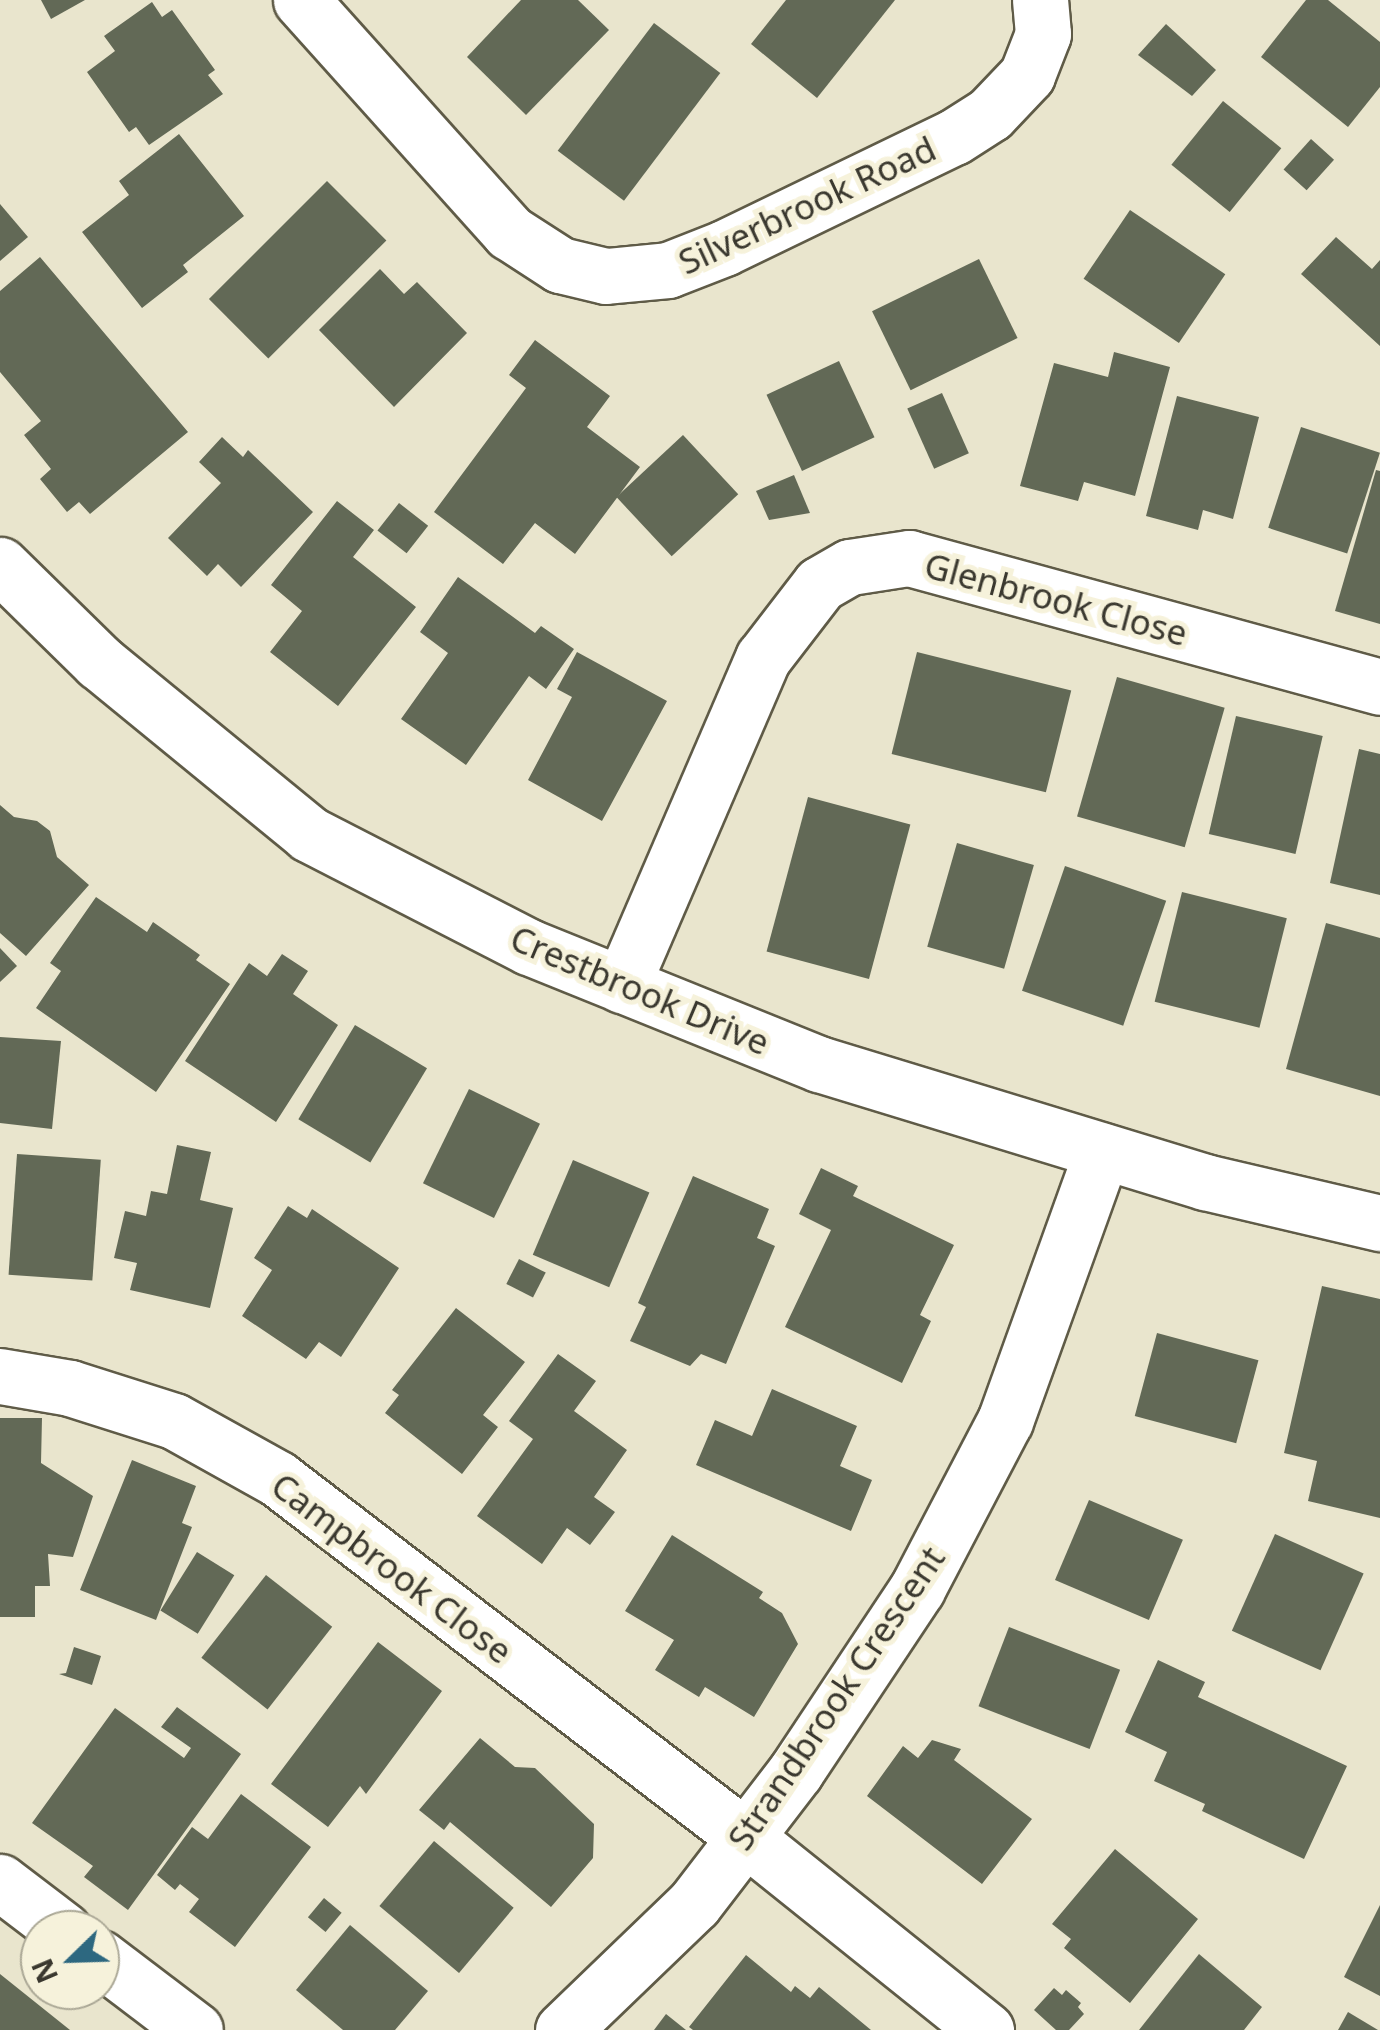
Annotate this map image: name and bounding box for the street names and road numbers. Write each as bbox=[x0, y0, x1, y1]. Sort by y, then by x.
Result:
street label: Silverbrook Road bbox=[672, 127, 942, 283]
street label: Glenbrook Close bbox=[920, 544, 1192, 654]
street label: Crestbrook Drive bbox=[504, 917, 776, 1063]
street label: Campbrook Close bbox=[263, 1464, 521, 1672]
street label: Strandbrook Crescent bbox=[719, 1538, 953, 1858]

